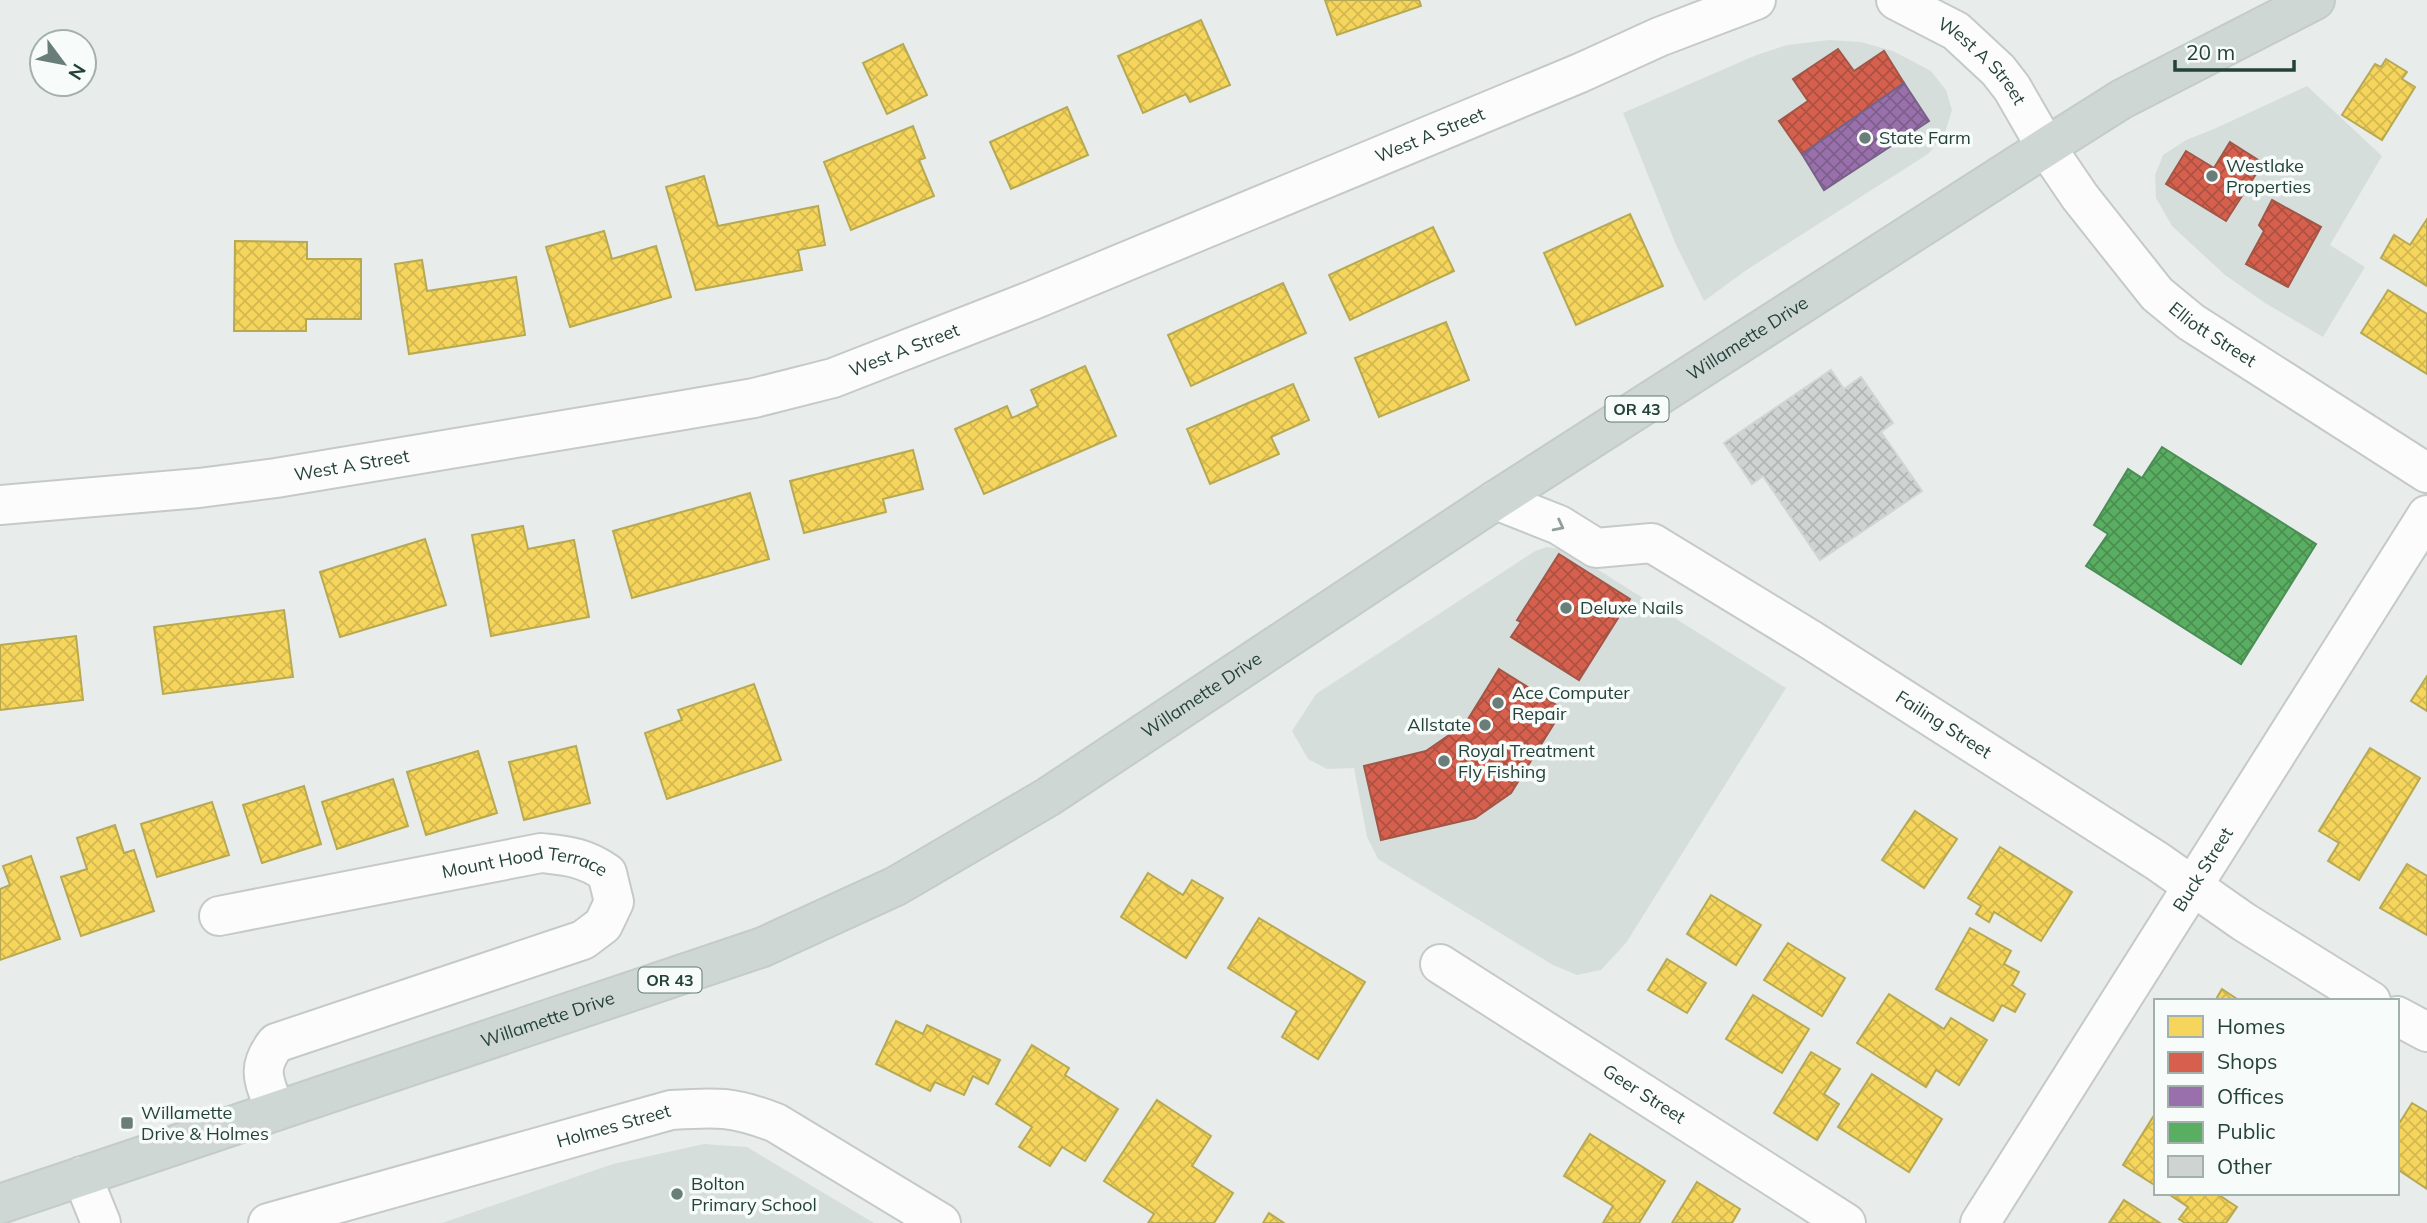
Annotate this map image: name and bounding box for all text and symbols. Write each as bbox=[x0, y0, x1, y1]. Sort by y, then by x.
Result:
street label: West A Street bbox=[1934, 12, 2031, 109]
north arrow bbox=[28, 28, 98, 98]
scale bar bbox=[2175, 28, 2294, 72]
text: 20 m bbox=[2186, 39, 2235, 65]
text: N bbox=[63, 60, 91, 84]
street label: West A Street bbox=[1372, 102, 1488, 168]
place label: State Farm bbox=[1879, 126, 1971, 149]
marker: State Farm bbox=[1857, 130, 1873, 146]
place label: Westlake Properties bbox=[2226, 154, 2311, 198]
marker: Westlake Properties bbox=[2204, 168, 2220, 184]
street label: Willamette Drive bbox=[1682, 291, 1812, 386]
street label: Elliott Street bbox=[2164, 297, 2261, 372]
street label: West A Street bbox=[846, 318, 962, 382]
road number: OR 43 bbox=[1606, 396, 1668, 422]
street label: West A Street bbox=[292, 444, 411, 486]
one-way arrow bbox=[1552, 518, 1564, 532]
place label: Deluxe Nails bbox=[1580, 596, 1684, 619]
marker: Deluxe Nails bbox=[1558, 600, 1574, 616]
street label: Willamette Drive bbox=[1137, 647, 1266, 743]
place label: Ace Computer Repair bbox=[1512, 681, 1630, 725]
street label: Failing Street bbox=[1891, 685, 1996, 763]
marker: Ace Computer Repair bbox=[1490, 695, 1506, 711]
place label: Allstate bbox=[1407, 713, 1471, 736]
marker: Allstate bbox=[1477, 717, 1493, 733]
place label: Royal Treatment Fly Fishing bbox=[1458, 739, 1595, 783]
marker: Royal Treatment Fly Fishing bbox=[1436, 753, 1452, 769]
street label: Buck Street bbox=[2168, 823, 2238, 916]
street label: Mount Hood Terrace bbox=[440, 841, 612, 883]
road number: OR 43 bbox=[638, 968, 702, 992]
street label: Willamette Drive bbox=[478, 986, 617, 1052]
legend bbox=[2154, 999, 2399, 1195]
text: Homes bbox=[2217, 1013, 2285, 1039]
text: Shops bbox=[2217, 1048, 2277, 1074]
street label: Geer Street bbox=[1599, 1059, 1690, 1129]
text: Offices bbox=[2217, 1083, 2284, 1109]
street label: Holmes Street bbox=[554, 1099, 673, 1153]
place label: Willamette Drive & Holmes bbox=[141, 1101, 269, 1145]
marker: Willamette Drive & Holmes bbox=[119, 1115, 135, 1131]
text: Public bbox=[2217, 1118, 2276, 1144]
text: Other bbox=[2217, 1153, 2272, 1179]
place label: Bolton Primary School bbox=[691, 1172, 817, 1216]
marker: Bolton Primary School bbox=[669, 1186, 685, 1202]

